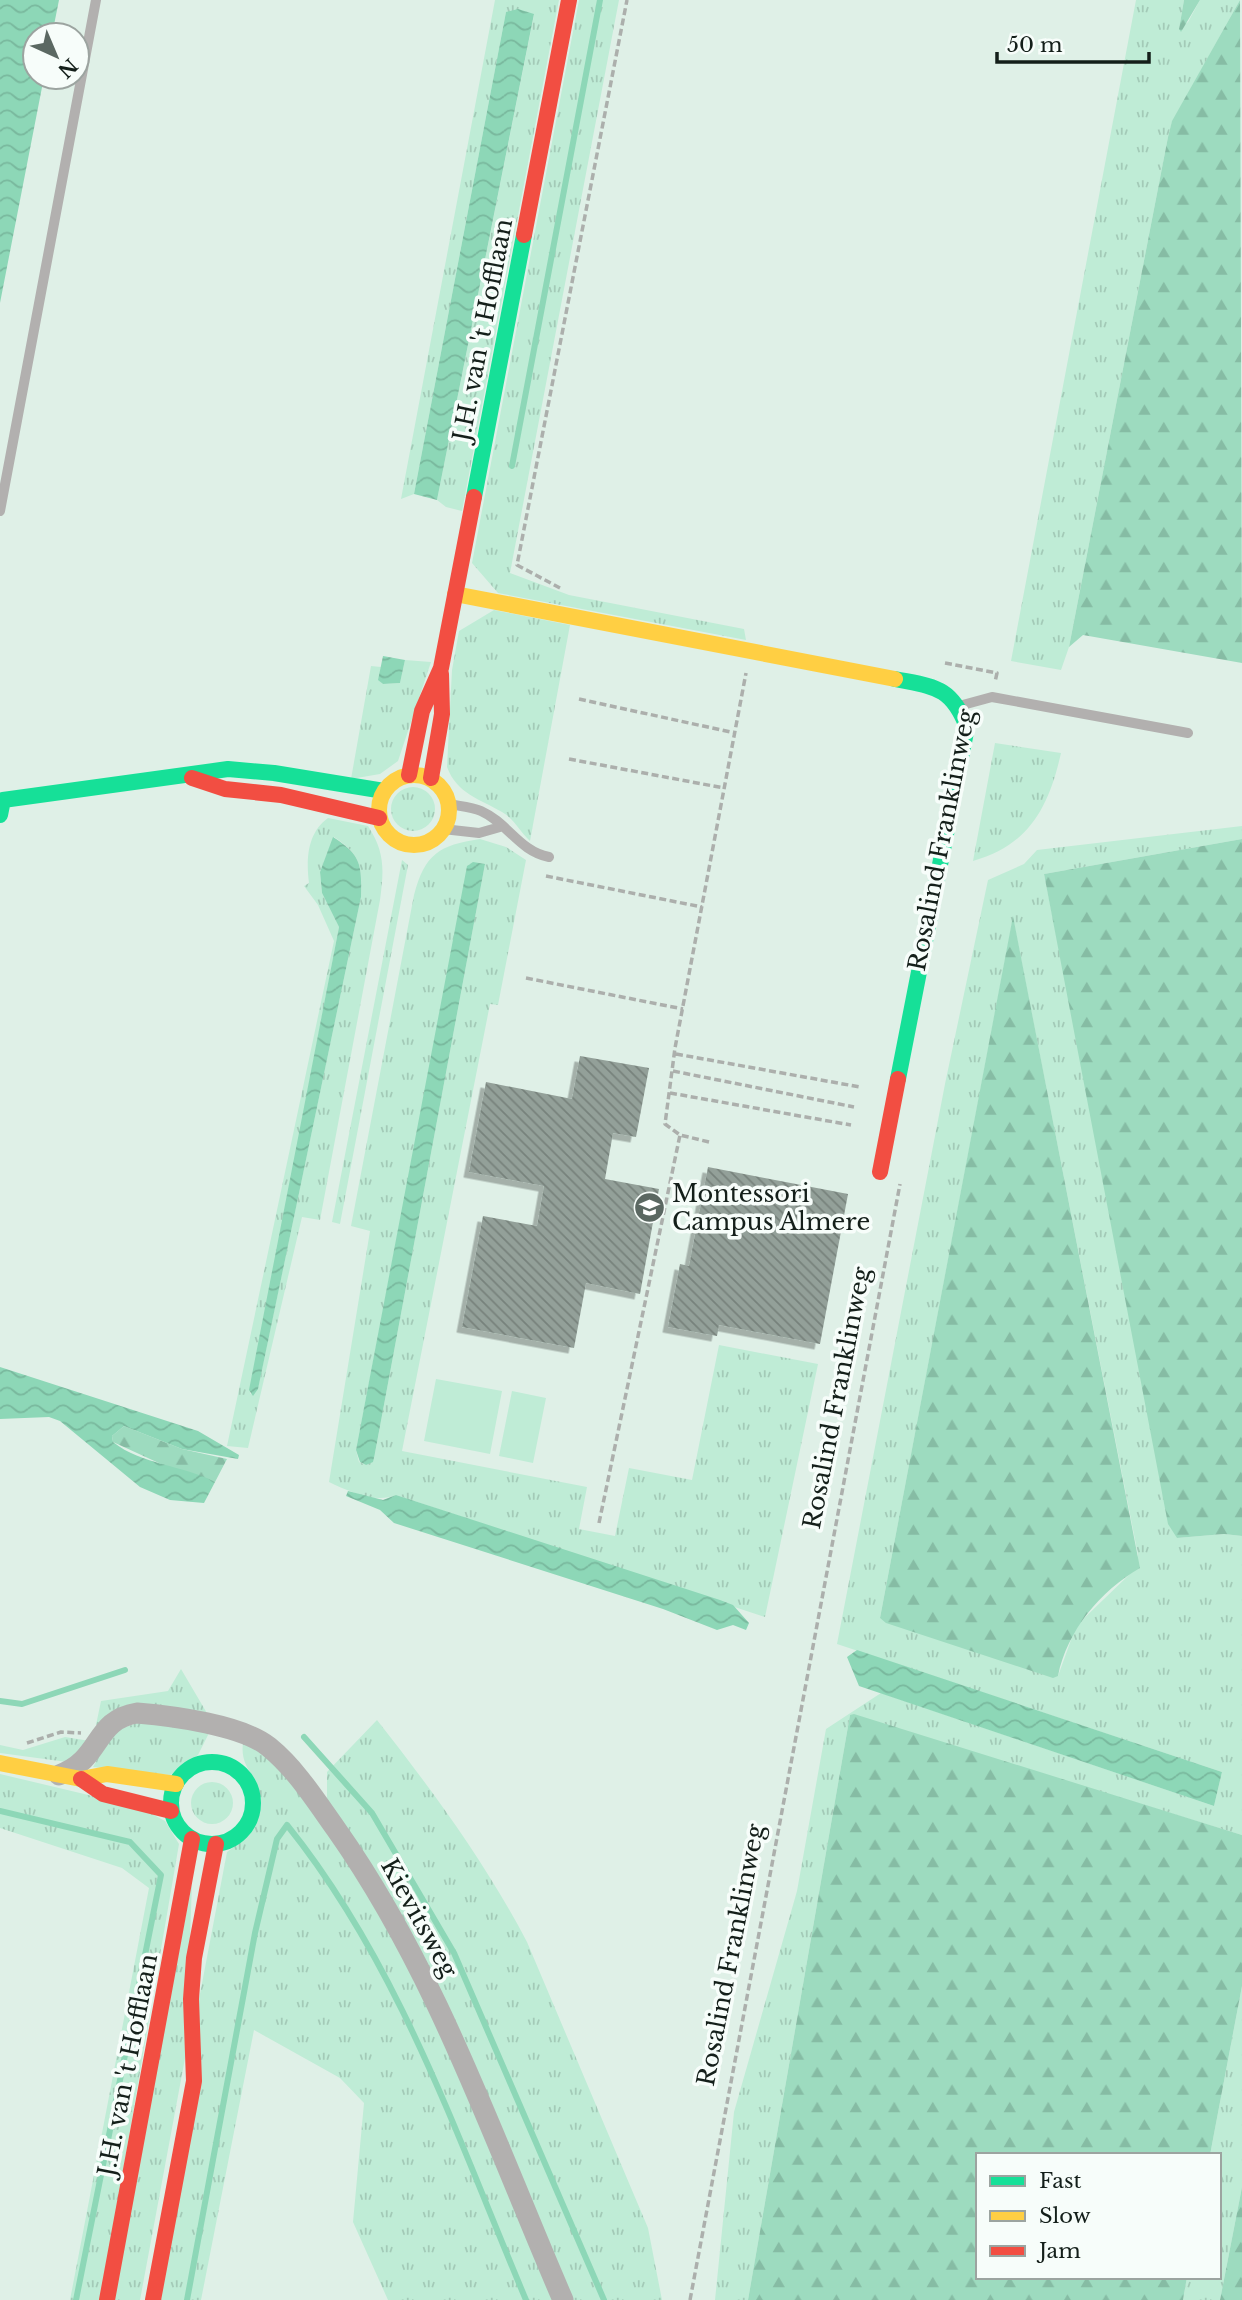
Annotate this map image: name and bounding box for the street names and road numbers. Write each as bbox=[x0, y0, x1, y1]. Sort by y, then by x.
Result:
street label: J.H. van 't Hofflaan bbox=[446, 216, 518, 447]
street label: Rosalind Franklinweg bbox=[902, 706, 981, 973]
street label: Rosalind Franklinweg bbox=[797, 1264, 876, 1531]
street label: Rosalind Franklinweg bbox=[691, 1821, 770, 2088]
street label: Kievitsweg bbox=[375, 1853, 464, 1983]
street label: J.H. van 't Hofflaan bbox=[91, 1951, 163, 2182]

